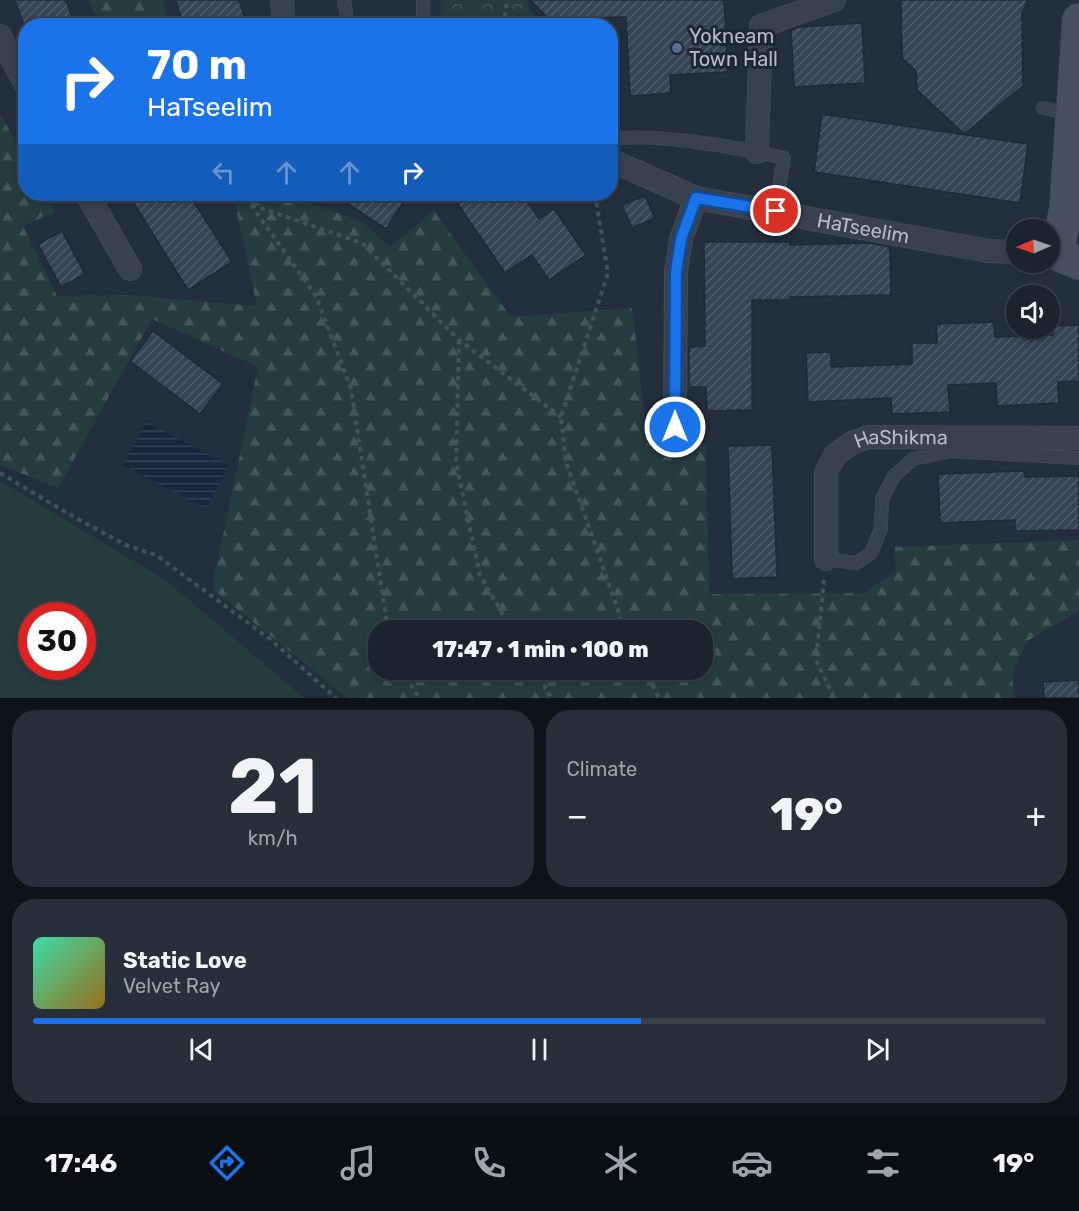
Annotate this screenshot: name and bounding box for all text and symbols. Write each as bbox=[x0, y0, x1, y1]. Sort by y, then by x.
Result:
place label: Yokneam Town Hall bbox=[689, 24, 778, 71]
text: 70 m bbox=[147, 40, 247, 90]
marker: Yokneam Town Hall bbox=[670, 41, 684, 55]
icon: right bbox=[48, 42, 126, 120]
text: HaTseelim bbox=[147, 91, 273, 123]
icon: left bbox=[207, 156, 240, 189]
icon: ahead bbox=[270, 156, 303, 189]
icon: ahead bbox=[333, 156, 366, 189]
icon: right bbox=[396, 156, 429, 189]
pin bbox=[750, 185, 801, 236]
icon: arrive bbox=[759, 194, 792, 227]
street label: HaTseelim bbox=[815, 208, 911, 248]
north arrow bbox=[1006, 219, 1060, 273]
map controls bbox=[1006, 219, 1060, 339]
button: sound bbox=[1006, 285, 1060, 339]
position arrow bbox=[643, 395, 707, 459]
street label: HaShikma bbox=[851, 425, 948, 453]
speed limit sign: 30 bbox=[18, 602, 96, 680]
text: 17:47 · 1 min · 100 m bbox=[432, 636, 649, 663]
text: 21 bbox=[228, 740, 317, 833]
text: Climate bbox=[567, 757, 637, 781]
text: 19° bbox=[770, 788, 843, 841]
text: − bbox=[567, 796, 588, 835]
text: + bbox=[1025, 796, 1046, 835]
text: km/h bbox=[248, 826, 298, 850]
text: Static Love bbox=[123, 947, 247, 974]
text: Velvet Ray bbox=[123, 974, 221, 998]
icon: previous bbox=[185, 1033, 218, 1066]
icon: pause bbox=[523, 1033, 556, 1066]
icon: next bbox=[861, 1033, 894, 1066]
icon: directions bbox=[206, 1142, 248, 1184]
icon: music bbox=[337, 1142, 379, 1184]
icon: phone bbox=[468, 1142, 510, 1184]
icon: climate bbox=[600, 1142, 642, 1184]
icon: car bbox=[731, 1142, 773, 1184]
icon: filters bbox=[862, 1142, 904, 1184]
text: 17:46 bbox=[45, 1147, 117, 1179]
text: 19° bbox=[993, 1147, 1034, 1179]

